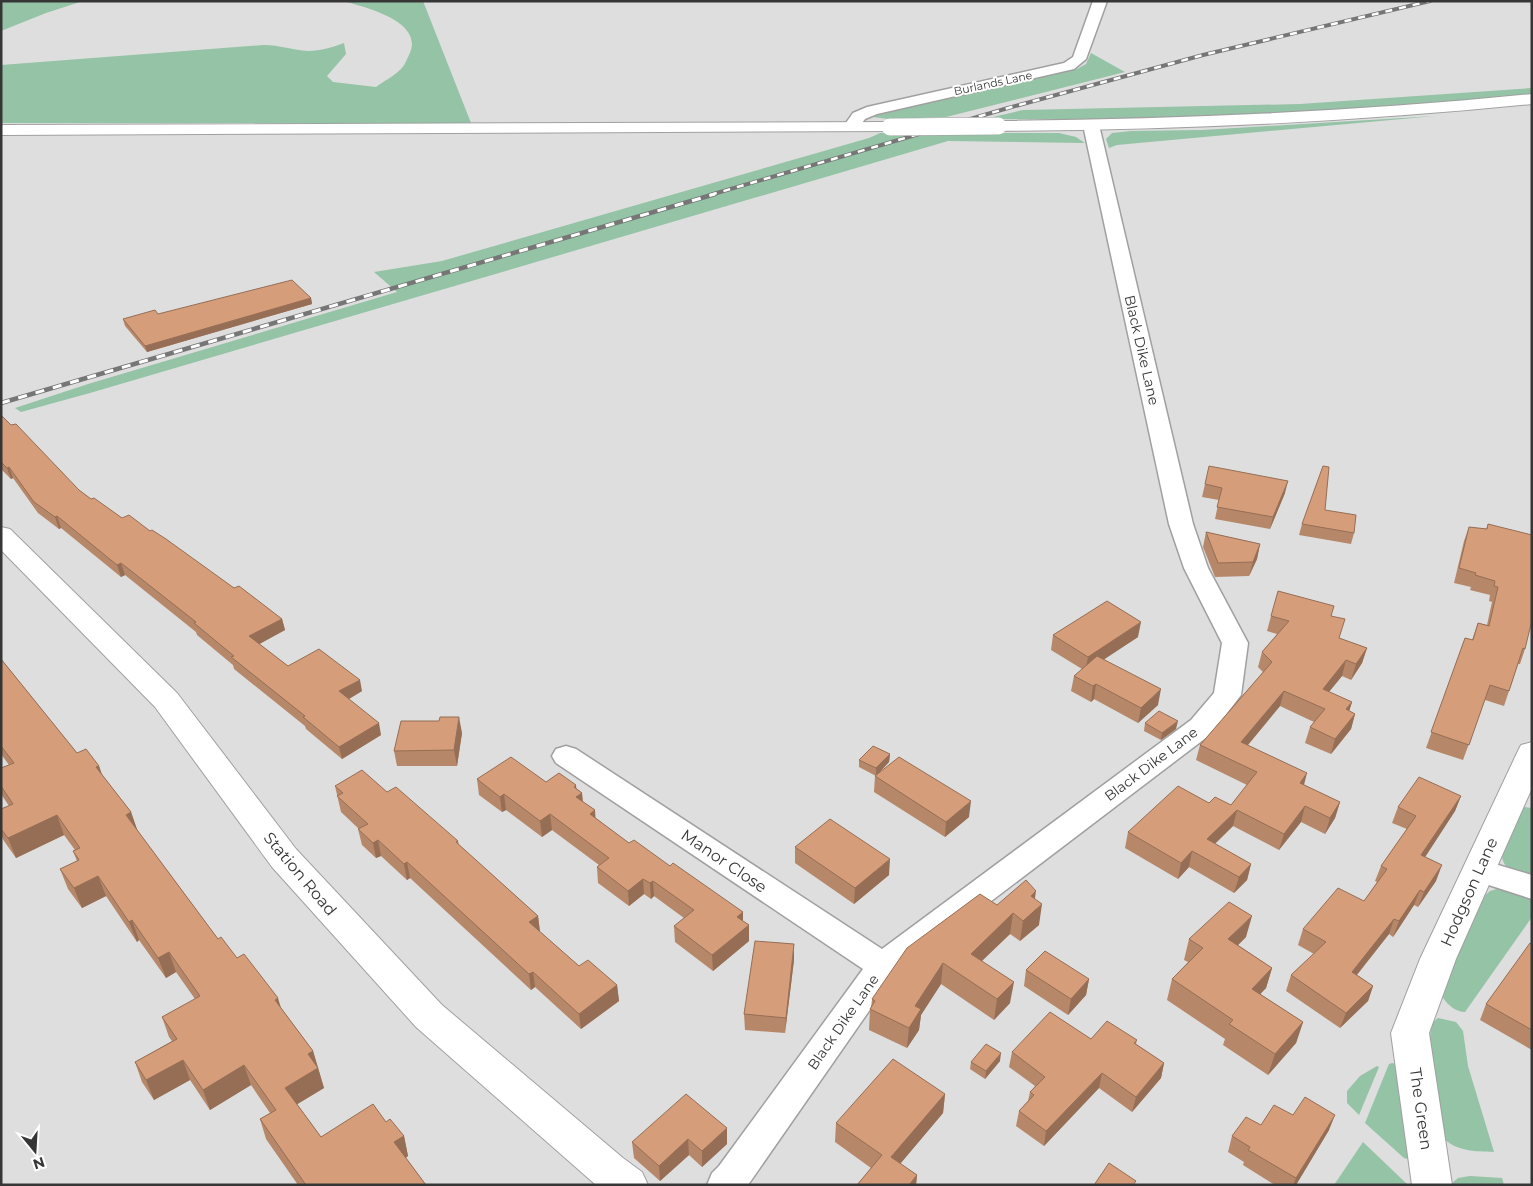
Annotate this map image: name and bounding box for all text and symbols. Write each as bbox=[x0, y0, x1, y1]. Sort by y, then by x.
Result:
street label: Burlands Lane bbox=[953, 68, 1034, 98]
street label: Black Dike Lane bbox=[1121, 293, 1163, 407]
street label: Black Dike Lane bbox=[1101, 723, 1201, 805]
street label: Manor Close bbox=[678, 825, 770, 897]
street label: Station Road bbox=[260, 828, 340, 920]
street label: Hodgson Lane bbox=[1437, 835, 1501, 949]
street label: Black Dike Lane bbox=[803, 971, 883, 1073]
street label: The Green bbox=[1406, 1067, 1436, 1151]
north arrow bbox=[10, 1126, 60, 1176]
text: N bbox=[31, 1153, 47, 1174]

